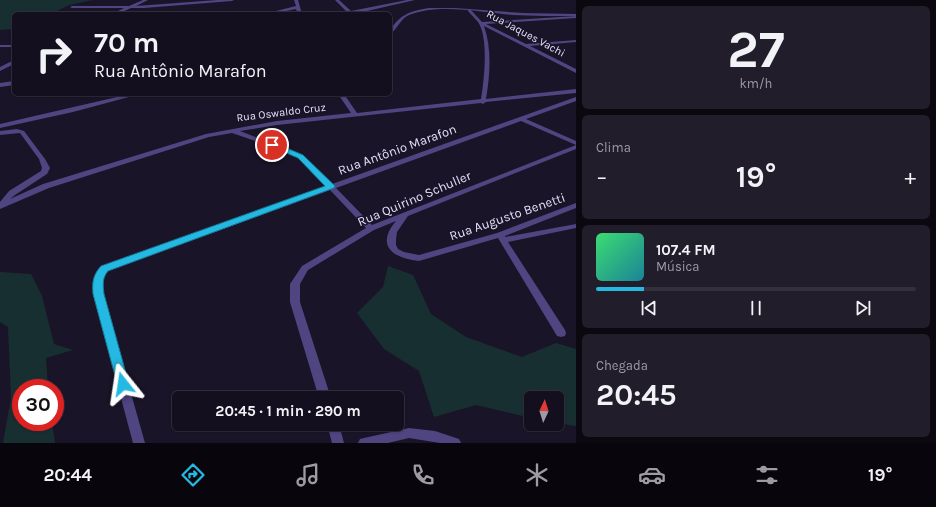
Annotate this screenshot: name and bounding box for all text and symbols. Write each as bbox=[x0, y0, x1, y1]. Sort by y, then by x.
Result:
street label: Rua Jaques Vachi bbox=[484, 7, 567, 60]
text: 27 bbox=[727, 19, 785, 80]
text: 70 m bbox=[94, 26, 159, 59]
icon: right bbox=[28, 28, 80, 80]
text: Rua Antônio Marafon bbox=[94, 60, 267, 82]
text: km/h bbox=[740, 76, 772, 91]
street label: Rua Oswaldo Cruz bbox=[236, 101, 326, 124]
street label: Rua Antônio Marafon bbox=[336, 121, 458, 178]
pin bbox=[255, 128, 289, 162]
icon: arrive bbox=[261, 134, 283, 156]
text: Clima bbox=[596, 140, 631, 155]
text: 19° bbox=[736, 159, 776, 195]
text: − bbox=[596, 164, 608, 190]
text: + bbox=[904, 164, 916, 190]
street label: Rua Quirino Schuller bbox=[355, 168, 473, 229]
street label: Rua Augusto Benetti bbox=[447, 190, 567, 243]
text: 107.4 FM bbox=[656, 241, 716, 259]
text: Música bbox=[656, 259, 699, 274]
icon: previous bbox=[638, 297, 660, 319]
icon: pause bbox=[745, 297, 767, 319]
icon: next bbox=[852, 297, 874, 319]
text: Chegada bbox=[596, 358, 648, 373]
position arrow bbox=[102, 363, 144, 405]
text: 20:45 bbox=[596, 377, 677, 413]
speed limit sign: 30 bbox=[12, 379, 64, 431]
north arrow bbox=[524, 391, 564, 431]
map controls bbox=[524, 391, 564, 431]
text: 20:45 · 1 min · 290 m bbox=[215, 402, 361, 420]
icon: directions bbox=[179, 461, 207, 489]
icon: music bbox=[294, 461, 322, 489]
icon: phone bbox=[409, 461, 437, 489]
icon: climate bbox=[523, 461, 551, 489]
icon: car bbox=[638, 461, 666, 489]
icon: filters bbox=[753, 461, 781, 489]
text: 20:44 bbox=[43, 464, 92, 486]
text: 19° bbox=[868, 464, 893, 486]

